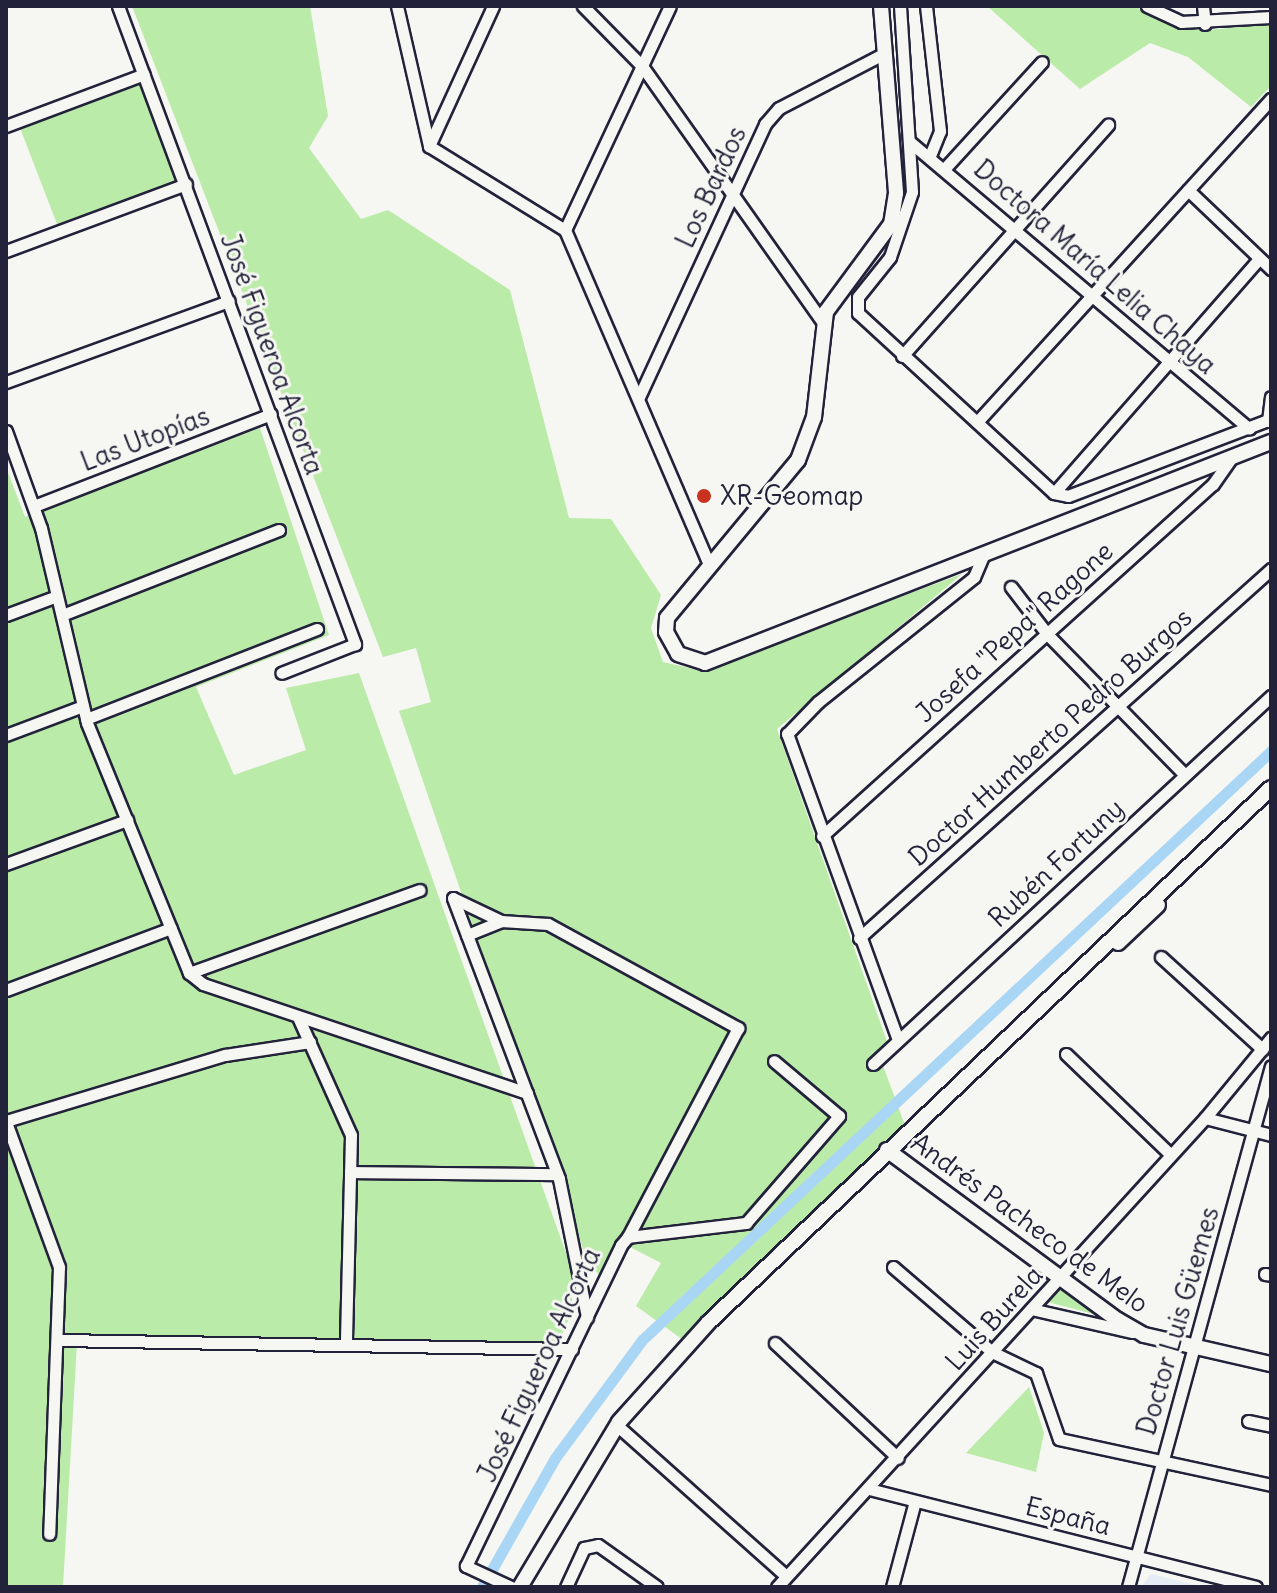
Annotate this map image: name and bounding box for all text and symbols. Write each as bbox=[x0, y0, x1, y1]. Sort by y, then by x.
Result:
street label: Los Bardos bbox=[669, 121, 753, 253]
street label: Doctora María Lelia Chaya bbox=[968, 153, 1222, 381]
street label: José Figueroa Alcorta bbox=[214, 229, 330, 479]
street label: Las Utopías bbox=[76, 400, 214, 478]
place label: XR-Geomap bbox=[720, 480, 863, 512]
marker: XR-Geomap bbox=[695, 487, 713, 505]
street label: Josefa "Pepa" Ragone bbox=[909, 535, 1119, 729]
street label: Doctor Humberto Pedro Burgos bbox=[902, 602, 1198, 872]
street label: Rubén Fortuny bbox=[982, 792, 1130, 934]
street label: Andrés Pacheco de Melo bbox=[905, 1127, 1155, 1319]
street label: Doctor Luis Güemes bbox=[1131, 1203, 1225, 1439]
street label: José Figueroa Alcorta bbox=[471, 1243, 607, 1487]
street label: Luis Burela bbox=[939, 1259, 1049, 1377]
street label: España bbox=[1022, 1490, 1114, 1542]

